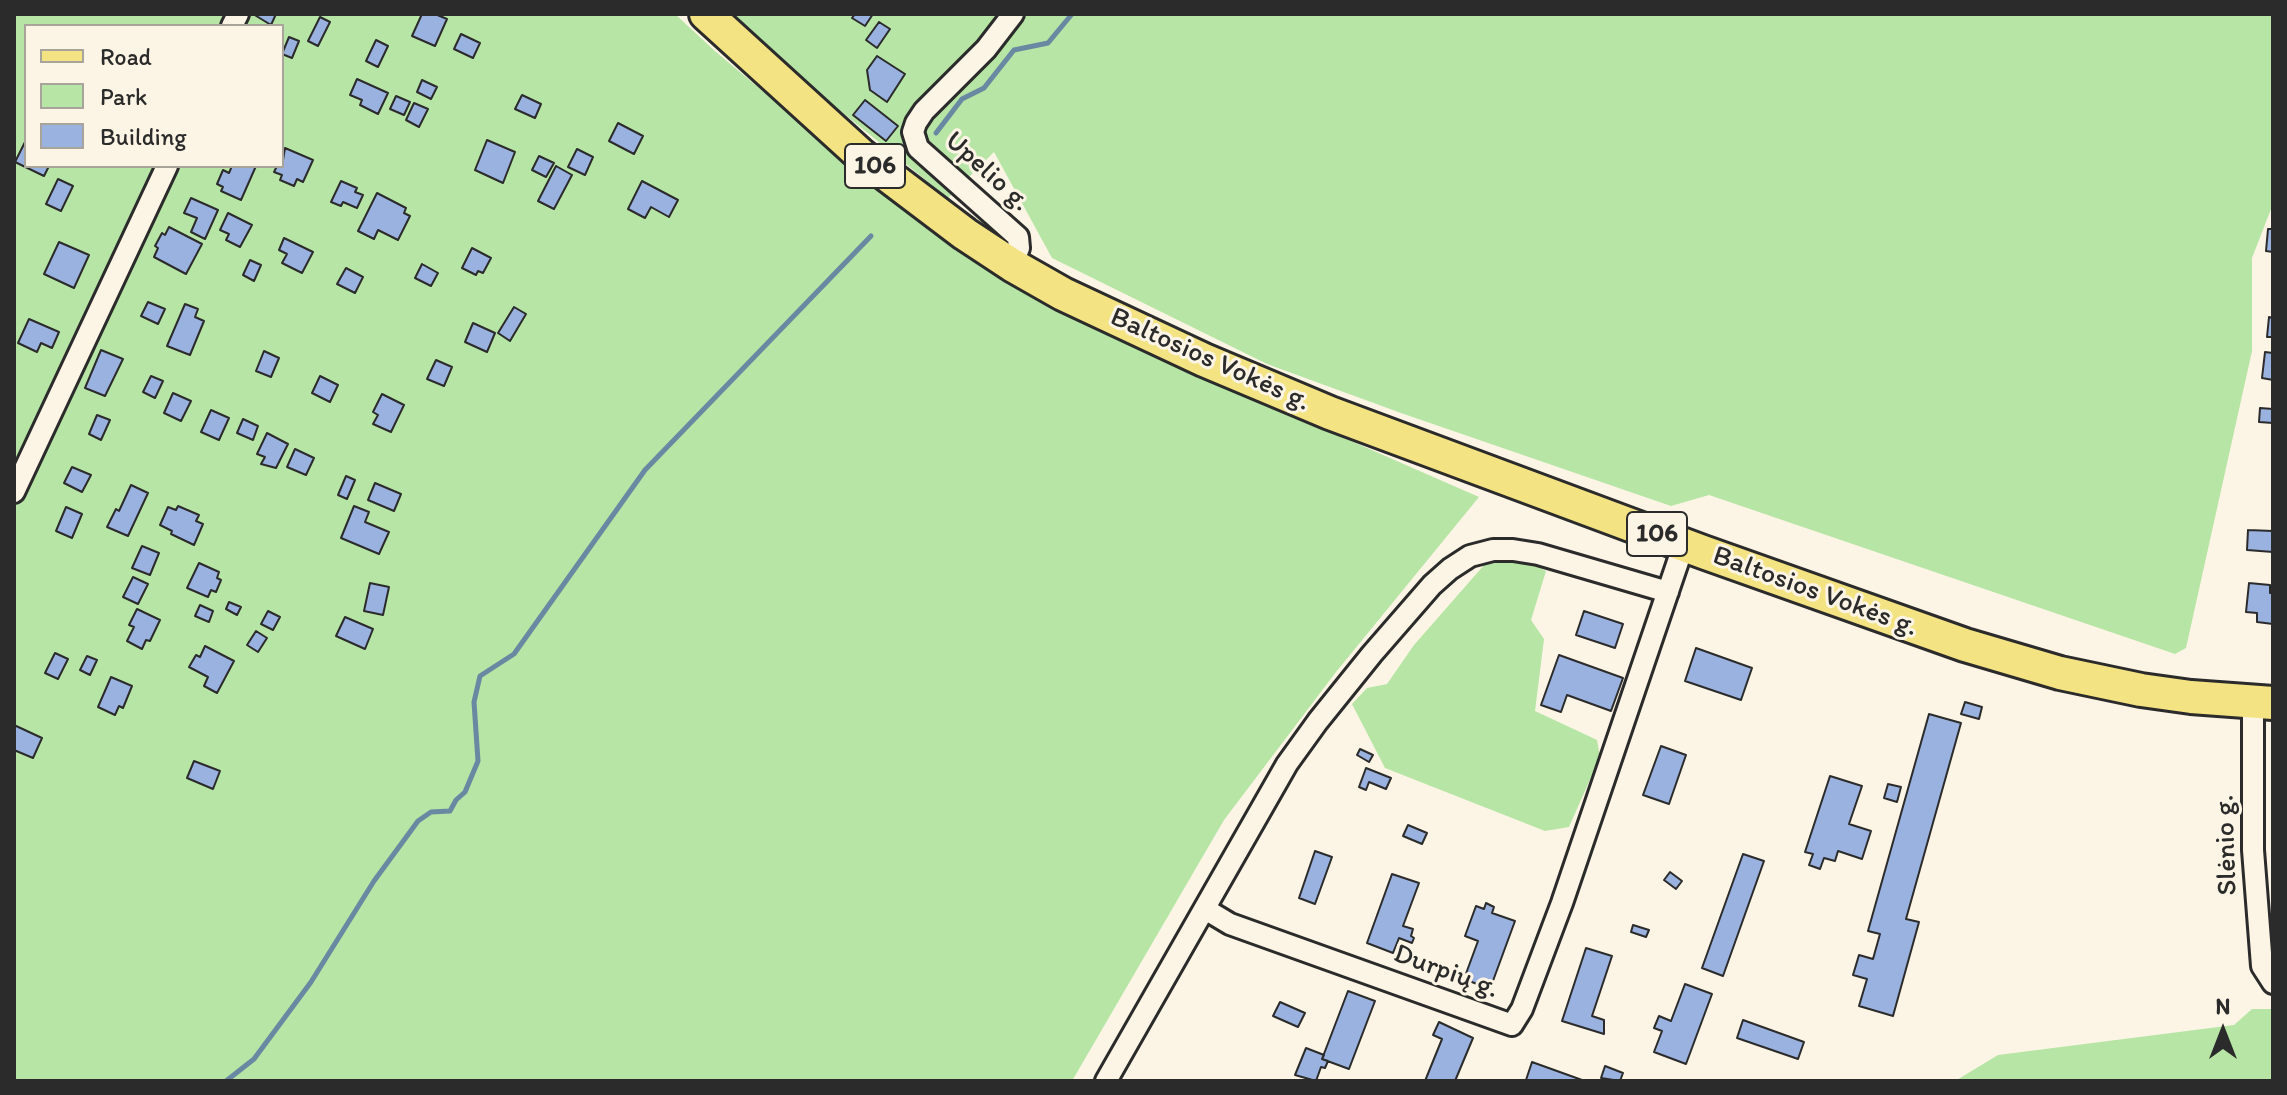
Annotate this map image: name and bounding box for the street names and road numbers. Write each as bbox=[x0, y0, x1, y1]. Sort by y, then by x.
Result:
street label: Upelio g. bbox=[937, 125, 1037, 219]
road number: 106 bbox=[845, 144, 905, 188]
street label: Baltosios Vokės g. bbox=[1105, 301, 1315, 419]
road number: 106 bbox=[1627, 512, 1687, 556]
street label: Baltosios Vokės g. bbox=[1708, 539, 1922, 645]
street label: Slėnio g. bbox=[2208, 794, 2246, 896]
street label: Durpių g. bbox=[1389, 938, 1503, 1006]

